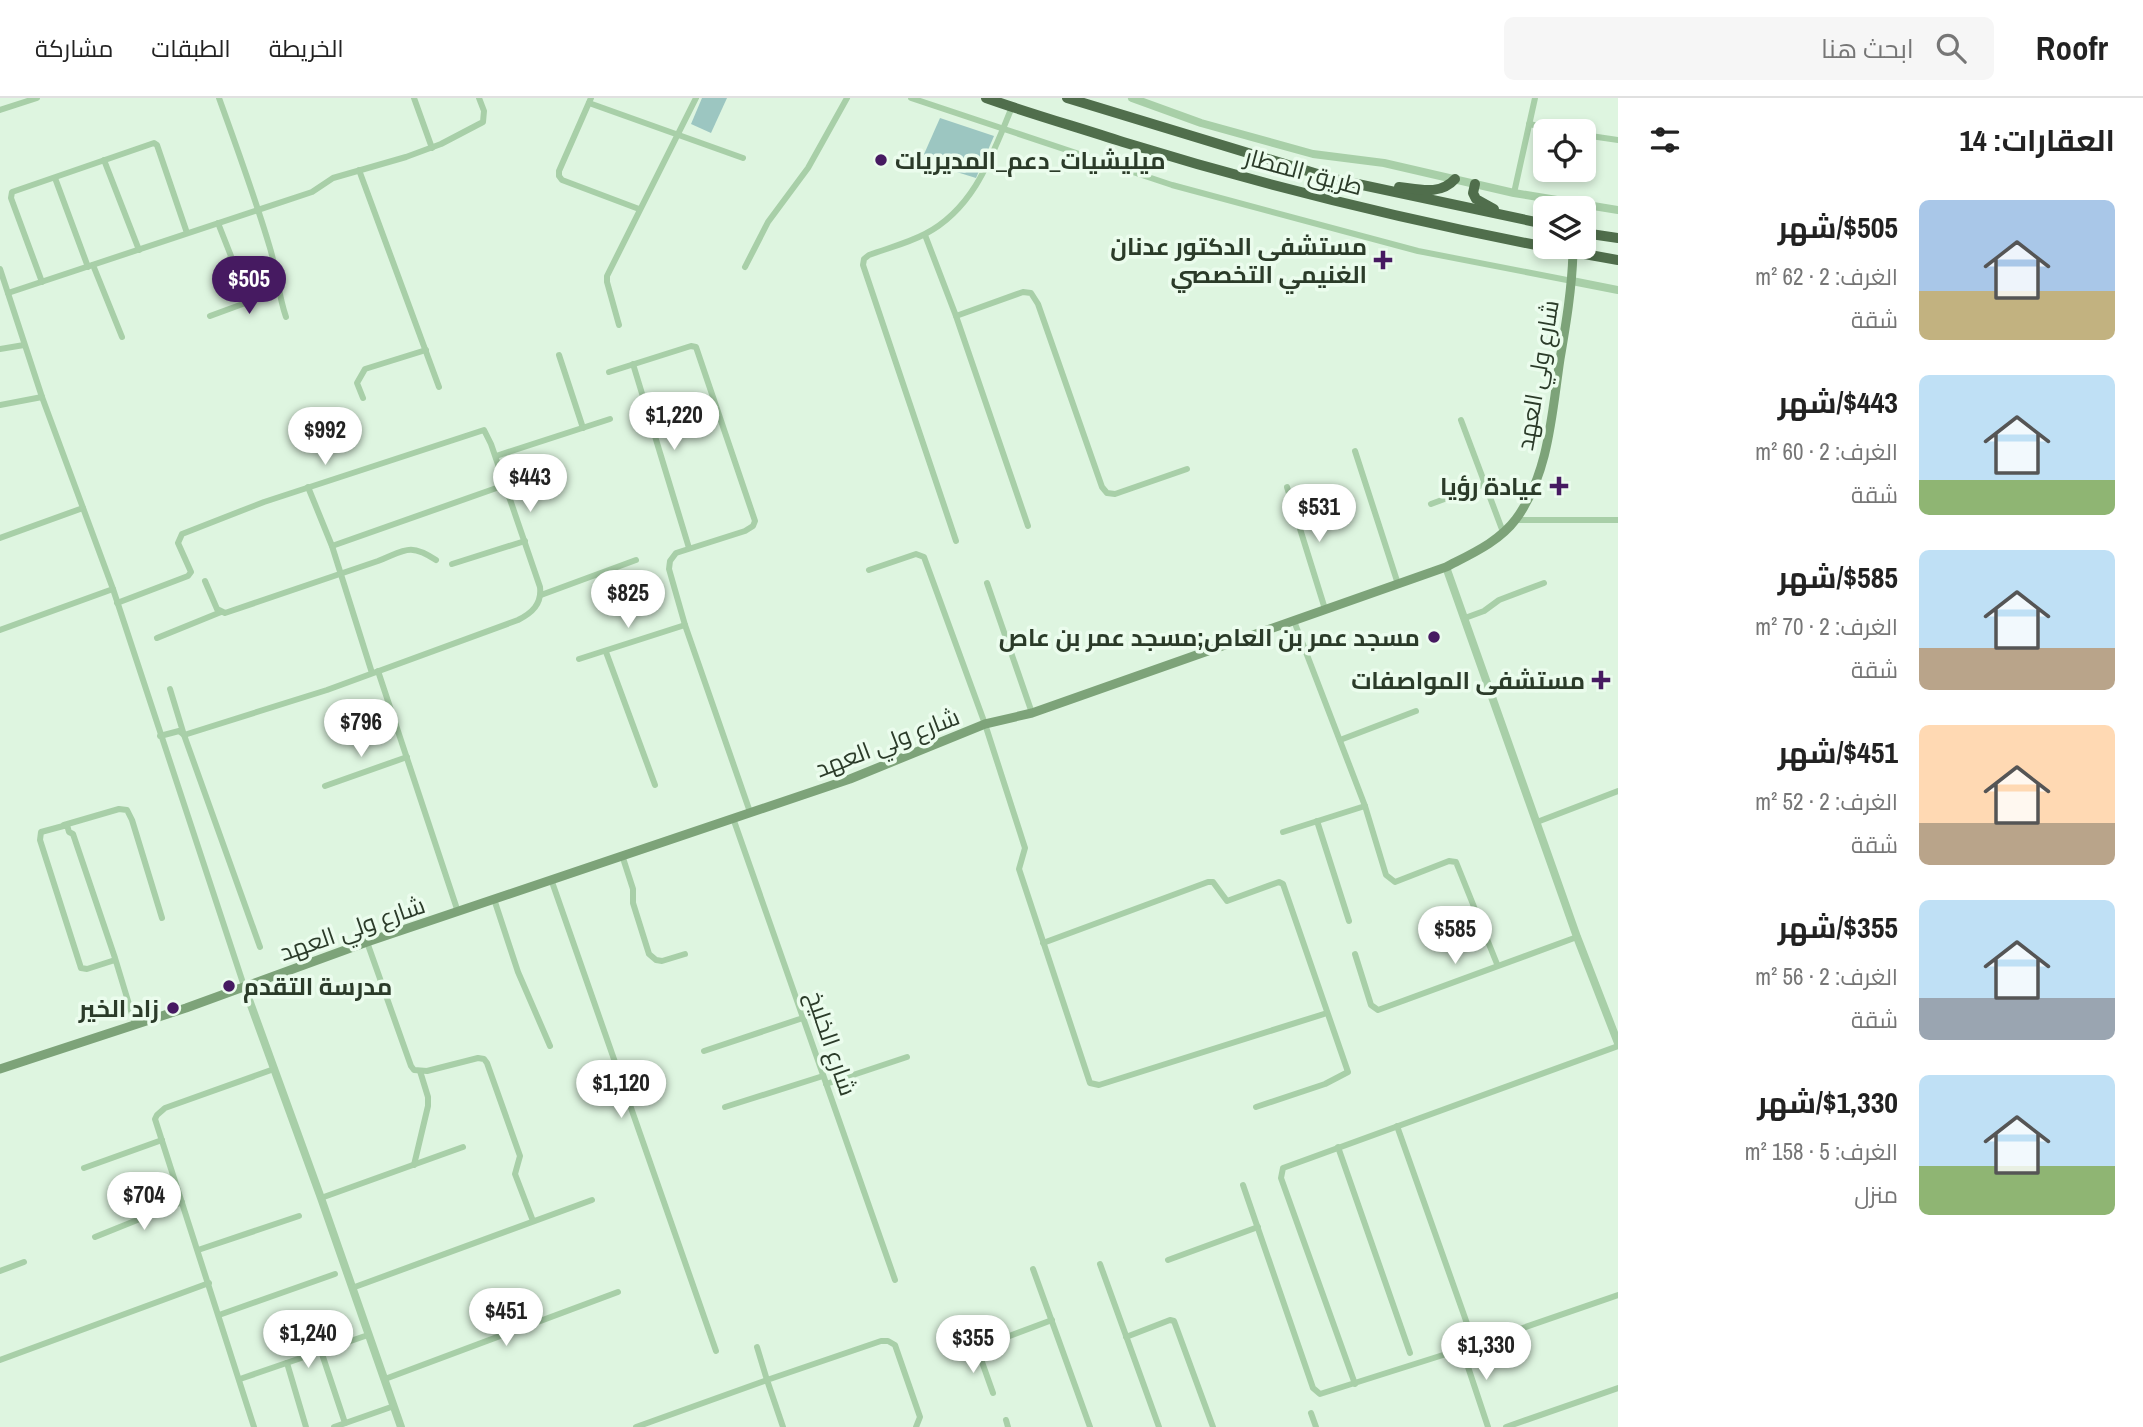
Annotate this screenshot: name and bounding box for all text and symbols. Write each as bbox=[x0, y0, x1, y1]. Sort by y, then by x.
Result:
search box bbox=[1504, 17, 1994, 80]
text: Roofr bbox=[2036, 26, 2108, 70]
icon: search bbox=[1932, 29, 1970, 67]
text: ابحث هنا bbox=[1821, 31, 1914, 66]
text: مشاركة bbox=[35, 32, 113, 64]
text: الطبقات bbox=[151, 32, 231, 64]
text: الخريطة bbox=[269, 32, 344, 64]
map controls bbox=[1533, 119, 1596, 259]
button: locate bbox=[1533, 119, 1596, 182]
text: العقارات: 14 bbox=[1959, 120, 2115, 160]
icon: filters bbox=[1646, 121, 1684, 159]
street label: طريق المطار bbox=[1240, 139, 1367, 202]
place label: ميليشيات_دعم_المديريات bbox=[895, 144, 1166, 177]
marker: ميليشيات_دعم_المديريات bbox=[873, 152, 889, 168]
button: layers bbox=[1533, 196, 1596, 259]
text: $505/شهر bbox=[1778, 207, 1898, 247]
icon: home bbox=[1975, 228, 2059, 312]
place label: مستشفي الدكتور عدنان الغنيمي التخصصي bbox=[1110, 230, 1367, 294]
marker: مستشفي الدكتور عدنان الغنيمي التخصصي bbox=[1373, 250, 1393, 270]
pin: $505 bbox=[208, 256, 290, 316]
text: الغرف: 2 · 62 m² bbox=[1755, 261, 1898, 292]
text: $505 bbox=[228, 263, 270, 294]
street label: شارع ولي العهد bbox=[1508, 297, 1570, 453]
text: شقة bbox=[1851, 304, 1898, 335]
text: $443/شهر bbox=[1778, 382, 1898, 422]
pin: $1,220 bbox=[617, 392, 731, 452]
text: $1,220 bbox=[645, 399, 703, 430]
icon: home bbox=[1975, 403, 2059, 487]
pin: $992 bbox=[284, 408, 366, 467]
text: $992 bbox=[304, 414, 346, 445]
text: الغرف: 2 · 60 m² bbox=[1755, 436, 1898, 467]
pin: $443 bbox=[489, 454, 571, 514]
text: $443 bbox=[509, 461, 551, 492]
place label: عيادة رؤيا bbox=[1440, 470, 1543, 502]
marker: عيادة رؤيا bbox=[1549, 476, 1569, 496]
text: شقة bbox=[1851, 479, 1898, 510]
pin: $531 bbox=[1278, 484, 1360, 544]
text: $531 bbox=[1298, 491, 1340, 522]
text: $585/شهر bbox=[1778, 557, 1898, 597]
pin: $825 bbox=[587, 570, 669, 630]
text: $825 bbox=[607, 577, 649, 608]
icon: home bbox=[1975, 578, 2059, 662]
text: الغرف: 2 · 70 m² bbox=[1755, 611, 1898, 642]
place label: مسجد عمر بن العاص;مسجد عمر بن عاص bbox=[999, 621, 1420, 653]
marker: مسجد عمر بن العاص;مسجد عمر بن عاص bbox=[1426, 629, 1442, 645]
text: شقة bbox=[1851, 654, 1898, 685]
place label: مستشفى المواصفات bbox=[1351, 664, 1585, 696]
marker: مستشفى المواصفات bbox=[1591, 670, 1611, 690]
pin: $796 bbox=[320, 700, 402, 759]
street label: شارع ولي العهد bbox=[810, 700, 965, 788]
text: $796 bbox=[340, 706, 382, 737]
text: $451/شهر bbox=[1778, 732, 1898, 772]
icon: home bbox=[1975, 753, 2059, 837]
text: الغرف: 2 · 52 m² bbox=[1755, 786, 1898, 817]
text: شقة bbox=[1851, 829, 1898, 860]
street label: شارع ولي العهد bbox=[275, 888, 430, 972]
pin: $585 bbox=[1414, 906, 1496, 966]
text: $355/شهر bbox=[1778, 907, 1898, 947]
text: $585 bbox=[1434, 913, 1476, 944]
icon: home bbox=[1975, 928, 2059, 1012]
text: الغرف: 2 · 56 m² bbox=[1755, 961, 1898, 992]
place label: مدرسة التقدم bbox=[243, 970, 392, 1003]
marker: مدرسة التقدم bbox=[221, 978, 237, 994]
street label: شارع الخليخ bbox=[798, 986, 865, 1100]
place label: زاد الخير bbox=[78, 992, 159, 1024]
marker: زاد الخير bbox=[165, 1000, 181, 1016]
text: شقة bbox=[1851, 1004, 1898, 1035]
pin: $1,120 bbox=[564, 1060, 678, 1120]
text: $1,120 bbox=[592, 1067, 650, 1098]
text: $1,330/شهر bbox=[1757, 1082, 1898, 1122]
icon: home bbox=[1975, 1103, 2059, 1187]
text: الغرف: 5 · 158 m² bbox=[1745, 1136, 1898, 1167]
pin: $704 bbox=[103, 1172, 185, 1232]
text: $704 bbox=[123, 1179, 165, 1210]
text: منزل bbox=[1854, 1179, 1898, 1210]
pin: $451 bbox=[465, 1288, 547, 1348]
text: $451 bbox=[485, 1295, 527, 1326]
pin: $1,240 bbox=[251, 1310, 365, 1370]
pin: $355 bbox=[932, 1316, 1014, 1375]
text: $1,240 bbox=[279, 1317, 337, 1348]
text: $355 bbox=[952, 1322, 994, 1353]
pin: $1,330 bbox=[1429, 1322, 1543, 1382]
text: $1,330 bbox=[1457, 1329, 1515, 1360]

